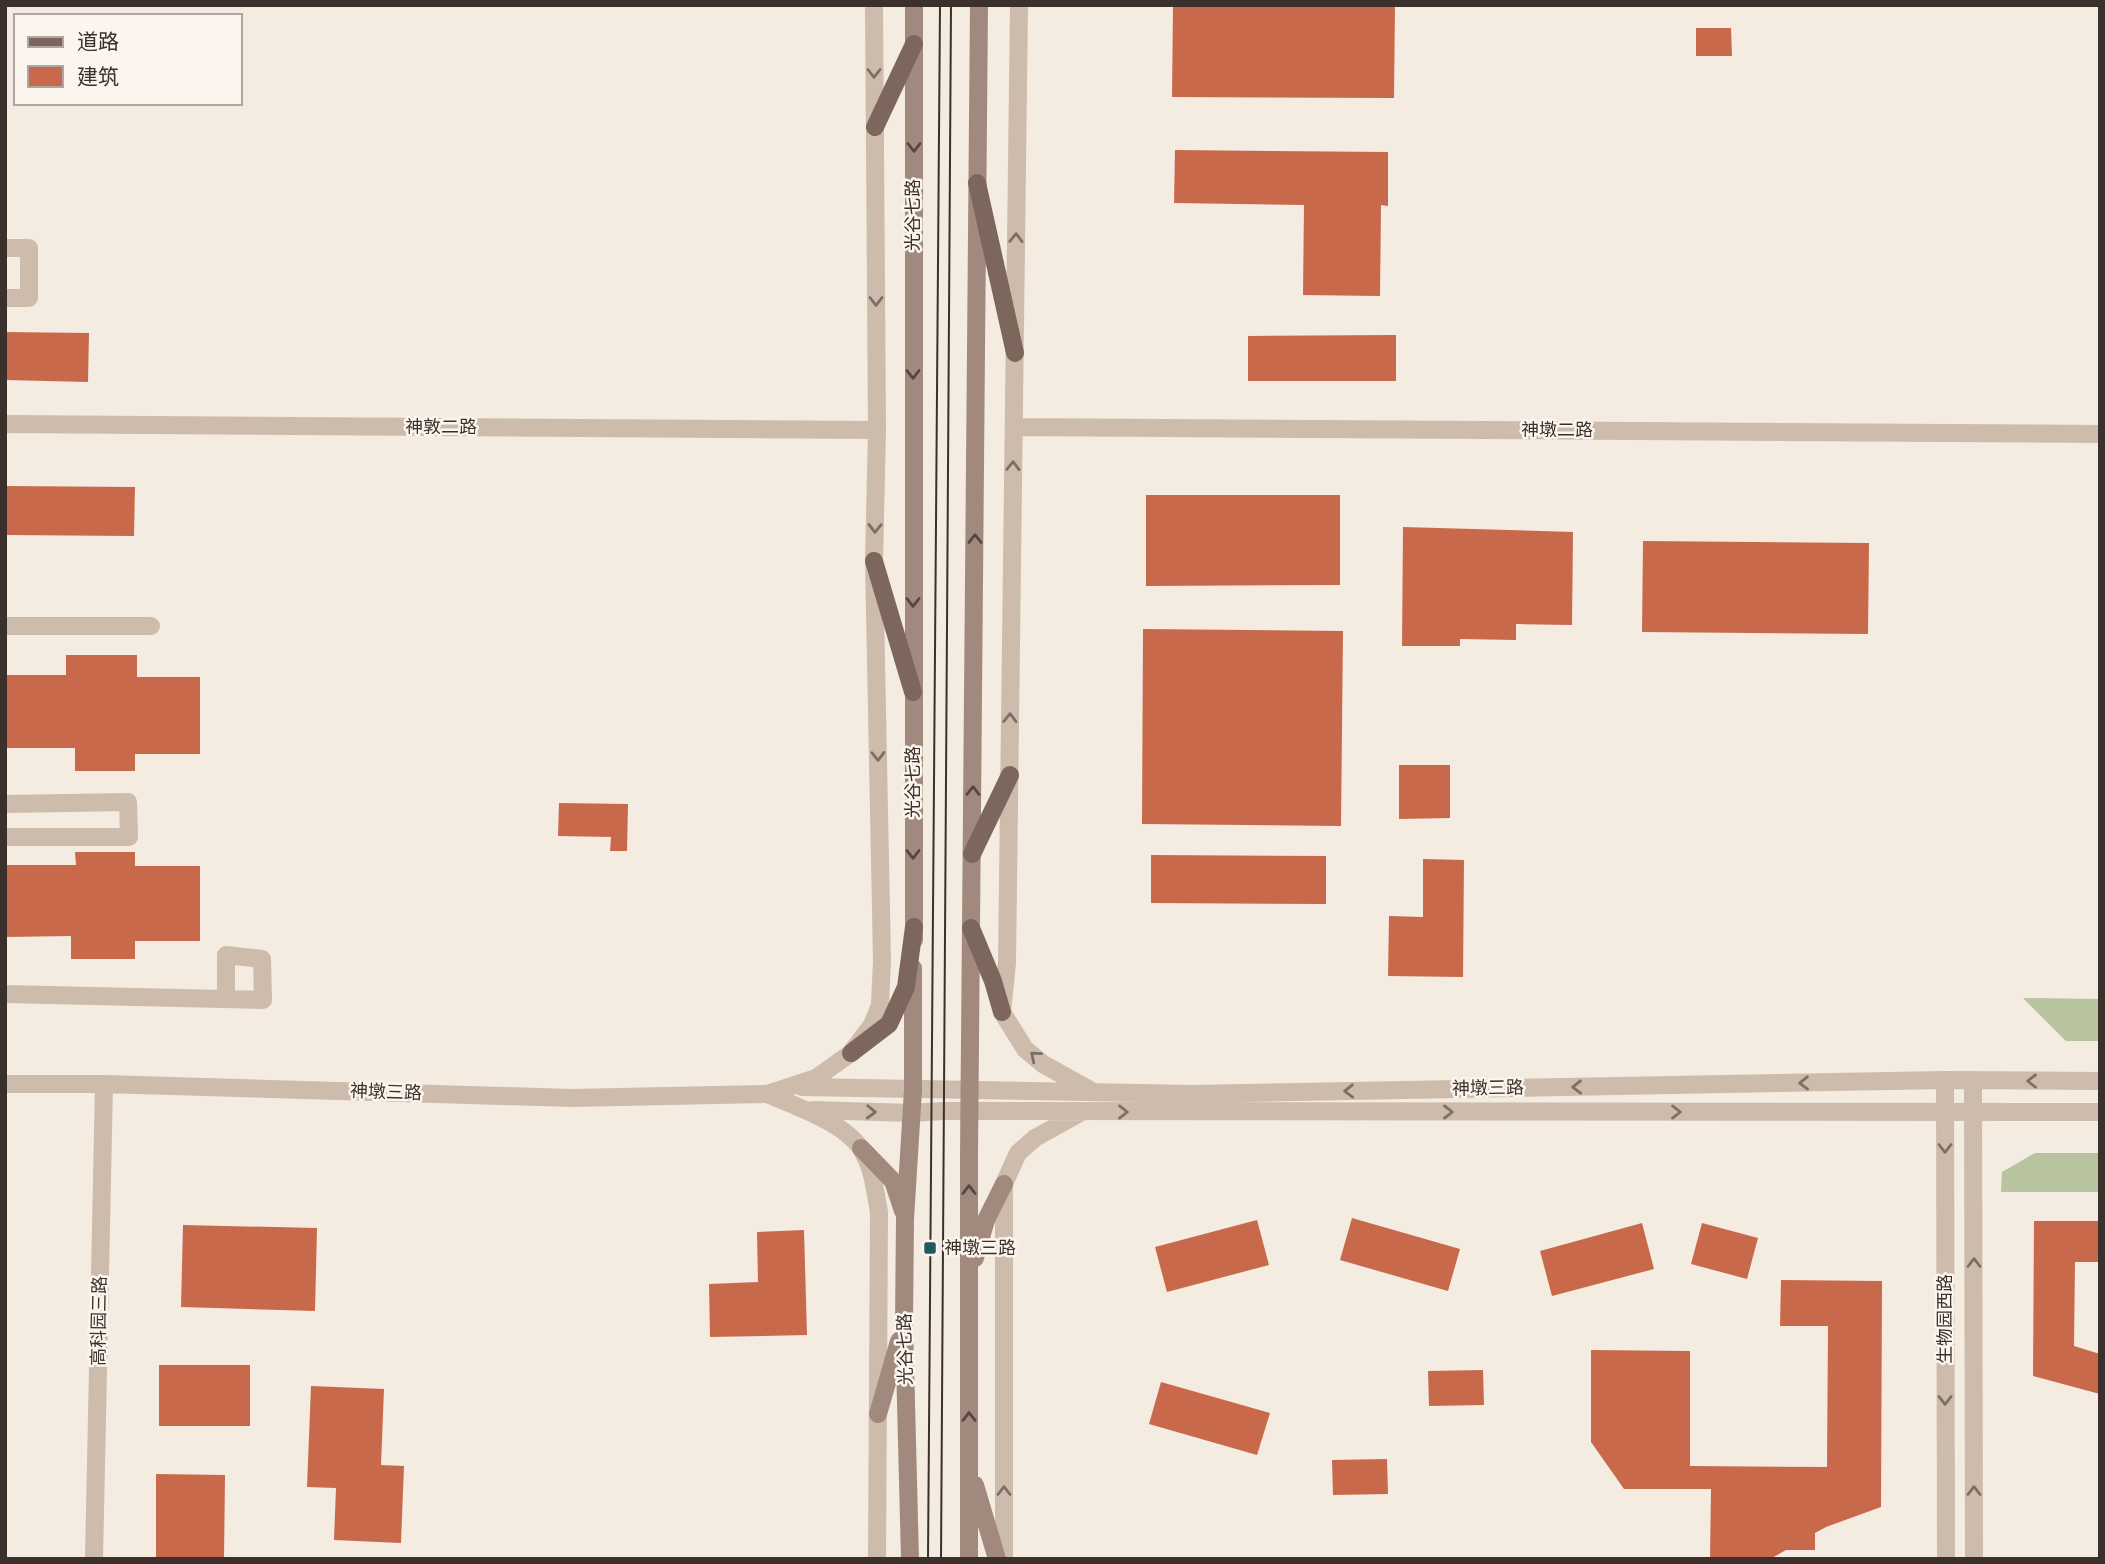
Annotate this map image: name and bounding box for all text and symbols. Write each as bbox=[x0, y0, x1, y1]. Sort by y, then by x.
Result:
legend bbox=[14, 14, 242, 105]
text: 道路 bbox=[77, 29, 119, 54]
text: 建筑 bbox=[77, 64, 119, 89]
one-way arrow bbox=[866, 69, 882, 79]
one-way arrow bbox=[906, 142, 922, 153]
street label: 光谷七路 bbox=[902, 179, 924, 251]
one-way arrow bbox=[1008, 233, 1024, 243]
one-way arrow bbox=[868, 296, 884, 307]
one-way arrow bbox=[905, 370, 921, 380]
street label: 神敦二路 bbox=[405, 416, 477, 438]
street label: 神墩二路 bbox=[1521, 419, 1593, 441]
one-way arrow bbox=[1006, 460, 1021, 471]
one-way arrow bbox=[867, 523, 882, 534]
one-way arrow bbox=[967, 533, 982, 544]
one-way arrow bbox=[905, 597, 921, 608]
one-way arrow bbox=[1003, 712, 1018, 723]
street label: 光谷七路 bbox=[902, 746, 924, 818]
one-way arrow bbox=[870, 751, 886, 762]
one-way arrow bbox=[965, 785, 980, 796]
one-way arrow bbox=[905, 849, 921, 860]
one-way arrow bbox=[1030, 1052, 1043, 1064]
one-way arrow bbox=[2026, 1073, 2036, 1089]
one-way arrow bbox=[1798, 1075, 1809, 1090]
street label: 神墩三路 bbox=[1452, 1076, 1524, 1100]
one-way arrow bbox=[1571, 1079, 1581, 1095]
street label: 神墩三路 bbox=[350, 1080, 422, 1104]
one-way arrow bbox=[1343, 1083, 1354, 1099]
one-way arrow bbox=[866, 1104, 876, 1120]
one-way arrow bbox=[1118, 1104, 1128, 1120]
one-way arrow bbox=[1443, 1104, 1454, 1120]
one-way arrow bbox=[1671, 1104, 1681, 1120]
one-way arrow bbox=[1937, 1144, 1953, 1154]
one-way arrow bbox=[961, 1184, 977, 1194]
place label: 神墩三路 bbox=[944, 1237, 1016, 1259]
marker: 神墩三路 bbox=[922, 1240, 938, 1256]
one-way arrow bbox=[1966, 1257, 1982, 1268]
street label: 生物园西路 bbox=[1934, 1274, 1956, 1364]
street label: 高科园三路 bbox=[87, 1276, 111, 1366]
street label: 光谷七路 bbox=[893, 1313, 917, 1385]
one-way arrow bbox=[1937, 1396, 1953, 1406]
one-way arrow bbox=[961, 1411, 977, 1422]
one-way arrow bbox=[996, 1485, 1012, 1495]
one-way arrow bbox=[1966, 1485, 1982, 1495]

